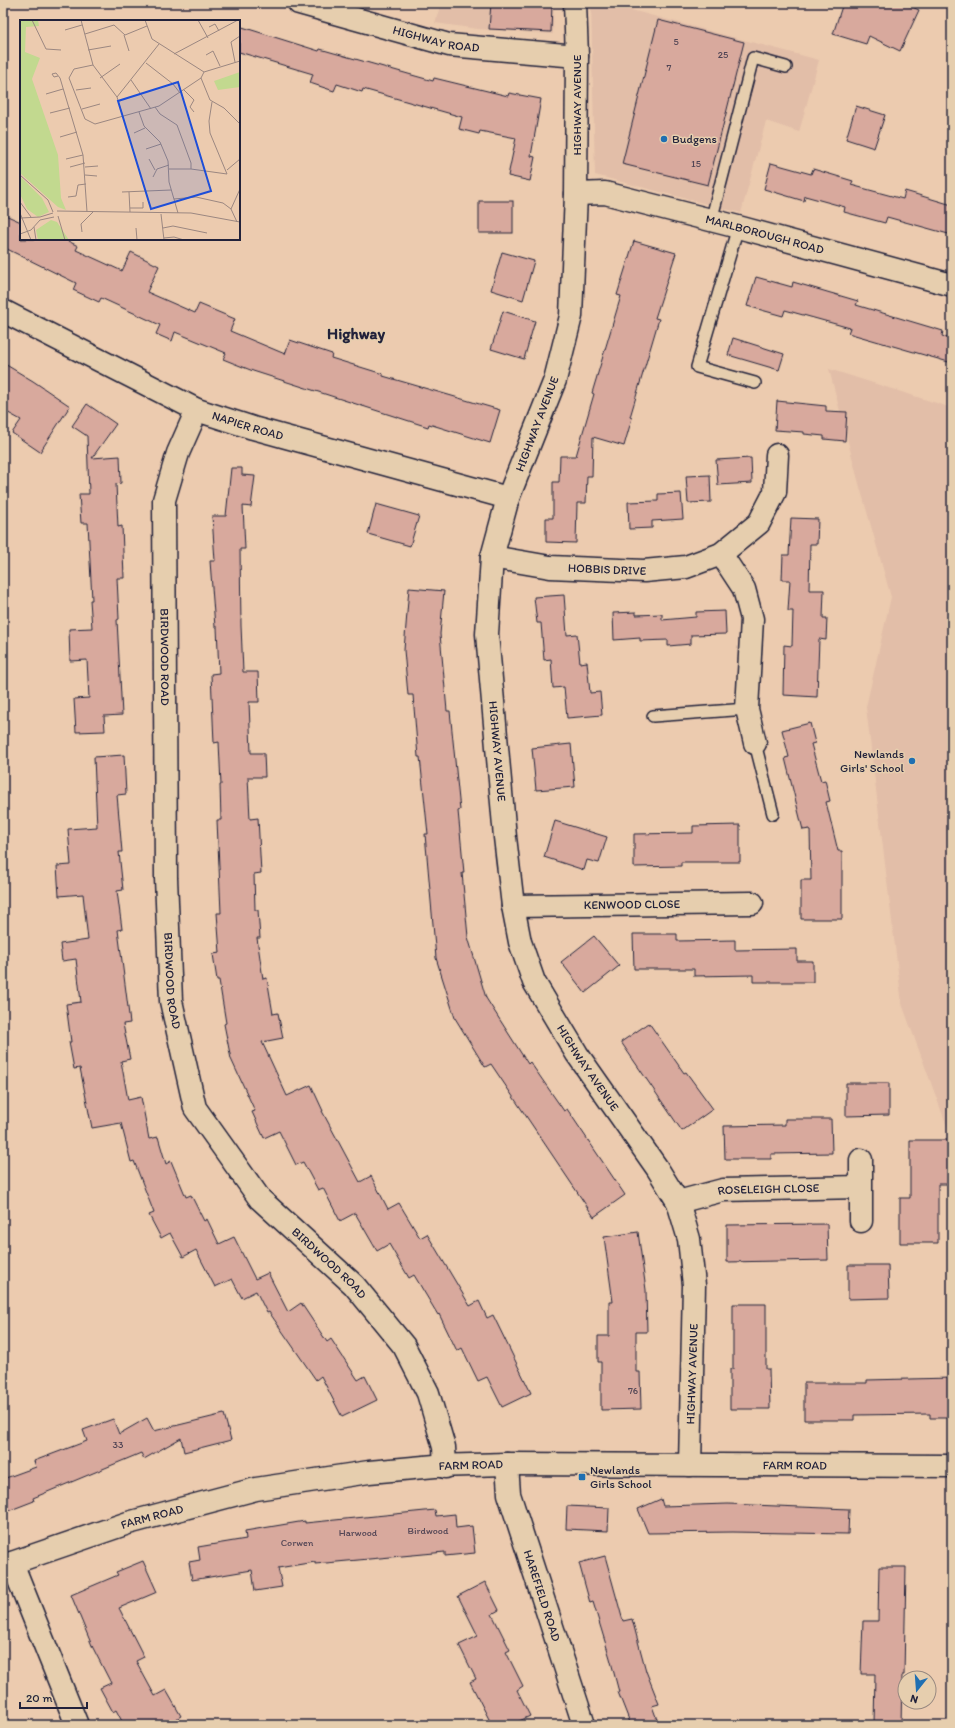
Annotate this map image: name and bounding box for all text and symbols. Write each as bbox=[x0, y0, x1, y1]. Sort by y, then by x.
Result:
inset map bbox=[20, 20, 240, 240]
street label: HIGHWAY ROAD bbox=[391, 23, 480, 55]
house number: 5 bbox=[673, 35, 679, 48]
house number: 25 bbox=[718, 48, 728, 61]
street label: HIGHWAY AVENUE bbox=[570, 54, 584, 155]
house number: 7 bbox=[667, 61, 672, 74]
place label: Budgens bbox=[672, 132, 717, 146]
marker: Budgens bbox=[659, 134, 669, 144]
house number: 15 bbox=[691, 157, 701, 170]
street label: MARLBOROUGH ROAD bbox=[704, 212, 826, 257]
district label: Highway bbox=[327, 324, 385, 344]
street label: HIGHWAY AVENUE bbox=[512, 374, 562, 474]
street label: NAPIER ROAD bbox=[210, 408, 285, 443]
street label: HOBBIS DRIVE bbox=[568, 561, 647, 578]
street label: BIRDWOOD ROAD bbox=[158, 608, 172, 706]
street label: HIGHWAY AVENUE bbox=[486, 700, 509, 802]
place label: Newlands Girls' School bbox=[840, 747, 905, 775]
marker: Newlands Girls' School bbox=[907, 756, 917, 766]
street label: KENWOOD CLOSE bbox=[584, 897, 681, 912]
street label: BIRDWOOD ROAD bbox=[161, 932, 184, 1030]
street label: HIGHWAY AVENUE bbox=[554, 1022, 622, 1114]
street label: ROSELEIGH CLOSE bbox=[716, 1181, 820, 1198]
street label: BIRDWOOD ROAD bbox=[289, 1225, 369, 1302]
street label: HIGHWAY AVENUE bbox=[683, 1323, 701, 1425]
house number: 76 bbox=[628, 1384, 638, 1397]
house number: 33 bbox=[113, 1438, 124, 1451]
street label: FARM ROAD bbox=[439, 1457, 503, 1473]
street label: FARM ROAD bbox=[763, 1458, 827, 1472]
place label: Newlands Girls School bbox=[590, 1463, 652, 1491]
marker: Newlands Girls School bbox=[577, 1472, 587, 1482]
street label: FARM ROAD bbox=[119, 1502, 185, 1532]
house number: Birdwood bbox=[408, 1524, 449, 1537]
house number: Harwood bbox=[339, 1526, 378, 1539]
house number: Corwen bbox=[281, 1536, 314, 1549]
street label: HAREFIELD ROAD bbox=[521, 1548, 563, 1643]
north arrow bbox=[897, 1670, 937, 1710]
scale bar bbox=[20, 1684, 87, 1710]
text: 20 m bbox=[26, 1691, 53, 1705]
text: N bbox=[909, 1692, 920, 1706]

